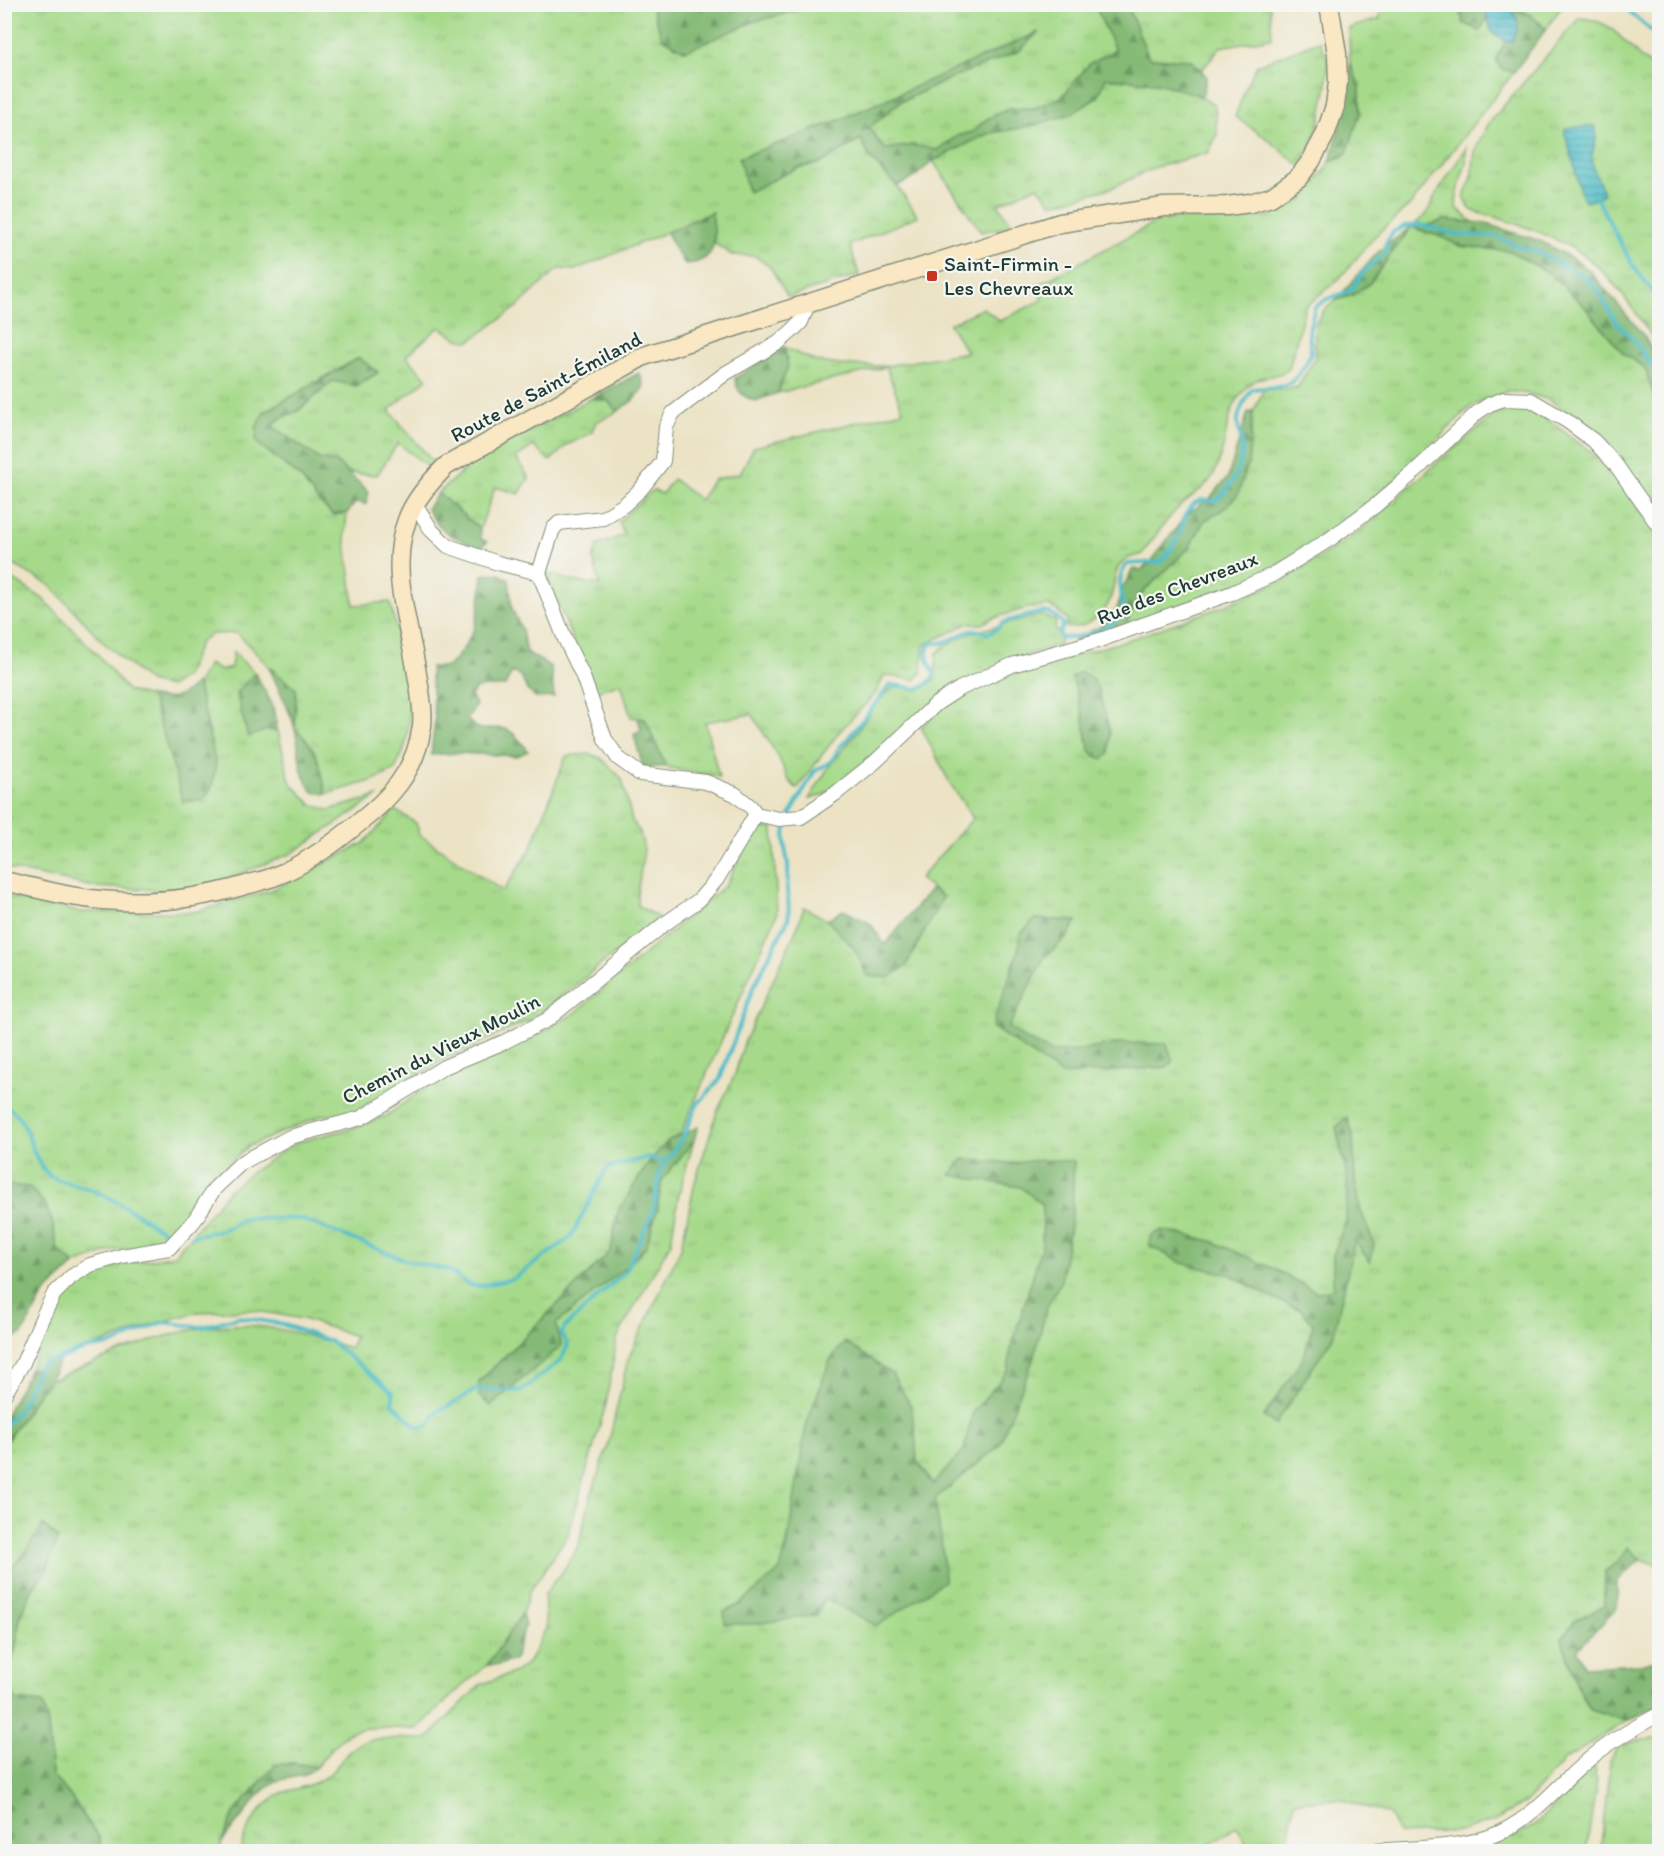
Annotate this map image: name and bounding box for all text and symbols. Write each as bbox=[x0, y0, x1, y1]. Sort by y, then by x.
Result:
place label: Saint-Firmin - Les Chevreaux bbox=[944, 251, 1073, 300]
marker: Saint-Firmin - Les Chevreaux bbox=[925, 269, 939, 283]
street label: Route de Saint-Émiland bbox=[446, 326, 645, 447]
street label: Rue des Chevreaux bbox=[1093, 545, 1261, 630]
street label: Chemin du Vieux Moulin bbox=[338, 988, 544, 1109]

